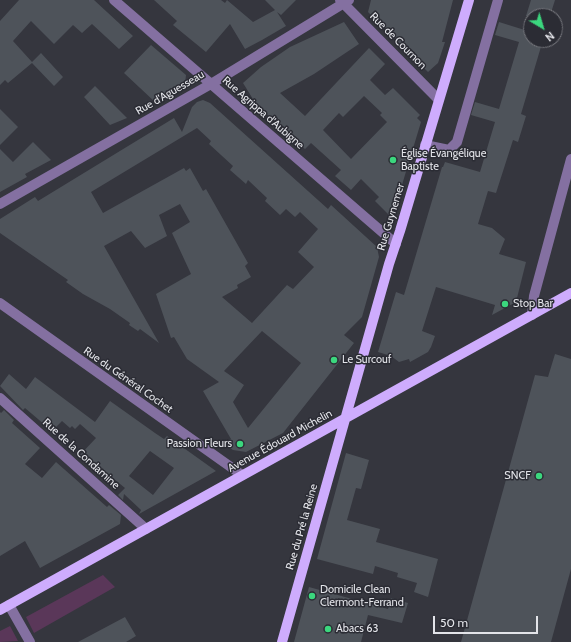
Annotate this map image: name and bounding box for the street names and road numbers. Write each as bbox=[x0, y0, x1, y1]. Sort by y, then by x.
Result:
street label: Rue de Cournon bbox=[367, 10, 429, 72]
street label: Rue d'Aguesseau bbox=[133, 68, 207, 118]
street label: Rue Agrippa d'Aubigne bbox=[219, 74, 307, 152]
street label: Rue Guynemer bbox=[375, 182, 407, 252]
street label: Rue du Général Cochet bbox=[81, 344, 175, 416]
street label: Avenue Édouard Michelin bbox=[226, 407, 334, 475]
street label: Rue de la Condamine bbox=[40, 416, 122, 492]
street label: Rue du Pré la Reine bbox=[283, 482, 321, 572]

